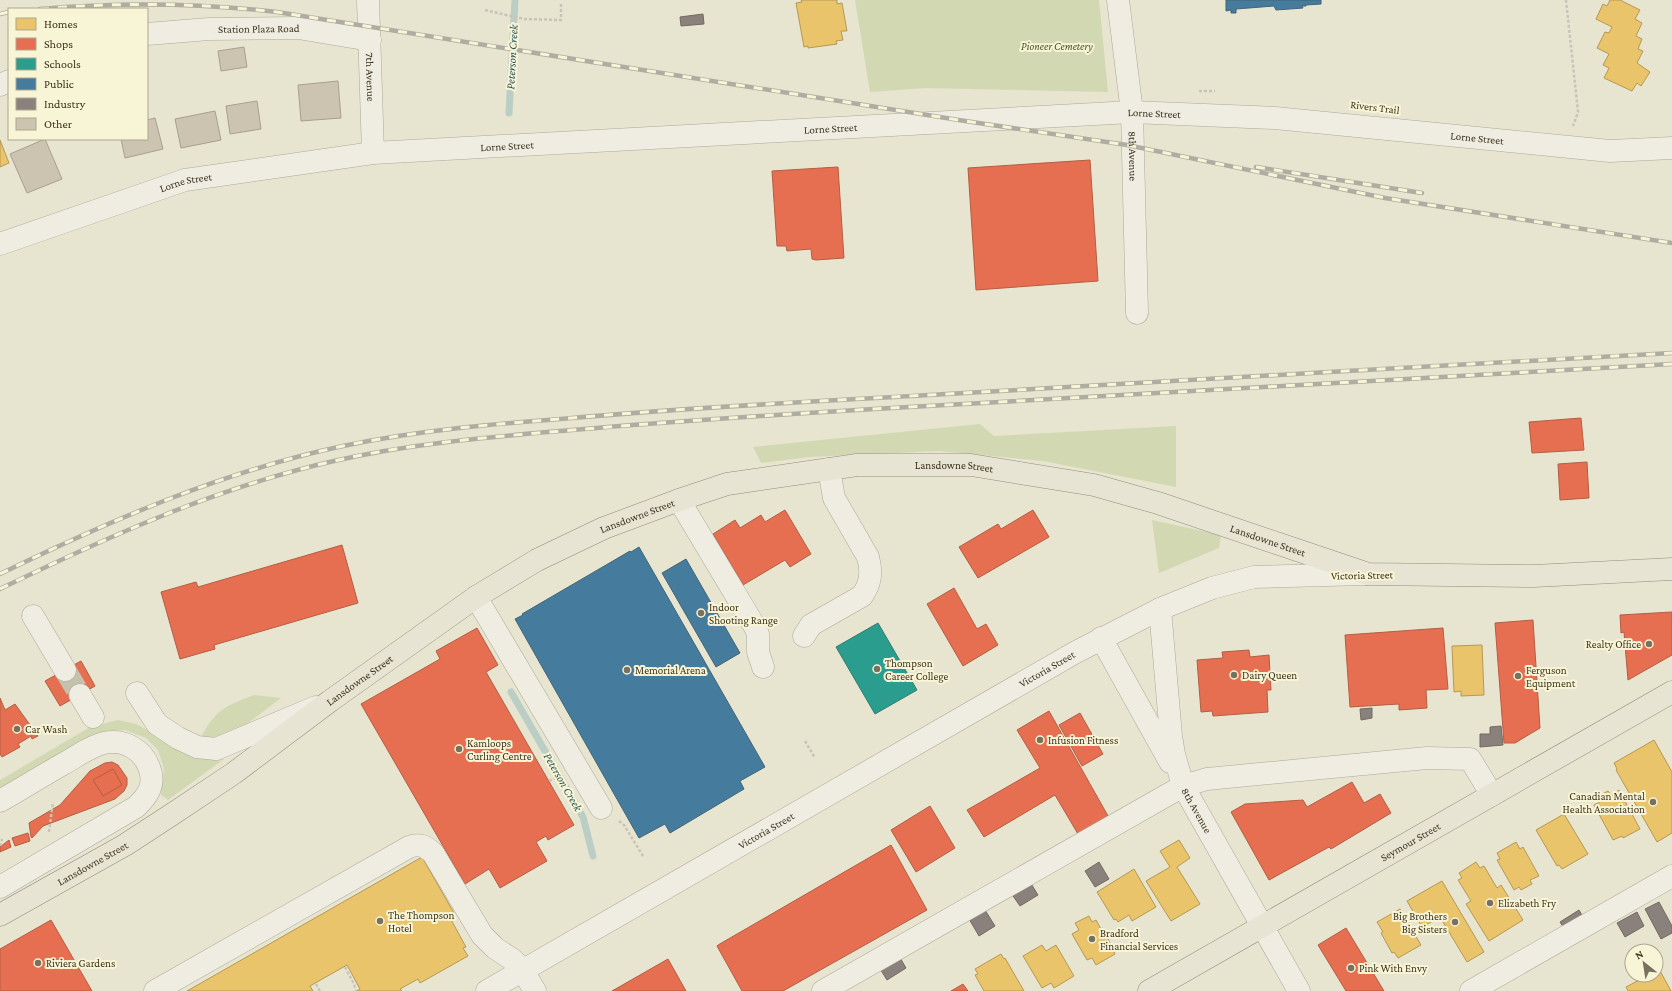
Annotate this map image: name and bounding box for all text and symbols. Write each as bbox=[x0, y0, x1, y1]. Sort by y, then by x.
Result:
legend bbox=[8, 8, 148, 140]
text: Homes bbox=[44, 17, 78, 31]
street label: Station Plaza Road bbox=[218, 22, 300, 35]
water label: Peterson Creek bbox=[503, 23, 521, 90]
text: Shops bbox=[44, 37, 73, 51]
park label: Pioneer Cemetery bbox=[1021, 40, 1093, 53]
street label: 7th Avenue bbox=[364, 52, 377, 102]
text: Schools bbox=[44, 57, 81, 71]
text: Public bbox=[44, 77, 74, 91]
text: Industry bbox=[44, 97, 86, 111]
street label: Rivers Trail bbox=[1350, 98, 1400, 116]
street label: Lorne Street bbox=[1127, 106, 1182, 120]
text: Other bbox=[44, 117, 73, 131]
street label: Lorne Street bbox=[804, 121, 858, 136]
street label: Lorne Street bbox=[1450, 129, 1505, 147]
street label: 8th Avenue bbox=[1126, 131, 1140, 181]
street label: Lorne Street bbox=[480, 138, 535, 153]
street label: Lorne Street bbox=[158, 170, 213, 194]
street label: Lansdowne Street bbox=[915, 459, 995, 475]
street label: Lansdowne Street bbox=[598, 496, 676, 535]
street label: Lansdowne Street bbox=[1229, 522, 1308, 559]
street label: Victoria Street bbox=[1331, 568, 1394, 582]
place label: Indoor Shooting Range bbox=[709, 601, 778, 627]
marker: Indoor Shooting Range bbox=[696, 608, 706, 618]
place label: Realty Office bbox=[1586, 638, 1641, 651]
marker: Realty Office bbox=[1644, 639, 1654, 649]
street label: Victoria Street bbox=[1017, 648, 1077, 690]
street label: Lansdowne Street bbox=[324, 652, 395, 708]
place label: Thompson Career College bbox=[885, 657, 949, 683]
place label: Memorial Arena bbox=[635, 664, 706, 676]
marker: Thompson Career College bbox=[872, 664, 882, 674]
place label: Ferguson Equipment bbox=[1526, 664, 1576, 690]
marker: Memorial Arena bbox=[622, 665, 632, 675]
place label: Dairy Queen bbox=[1242, 669, 1297, 682]
marker: Dairy Queen bbox=[1229, 670, 1239, 680]
marker: Ferguson Equipment bbox=[1513, 671, 1523, 681]
place label: Car Wash bbox=[25, 723, 68, 735]
marker: Car Wash bbox=[12, 724, 22, 734]
place label: Infusion Fitness bbox=[1048, 734, 1118, 746]
marker: Infusion Fitness bbox=[1035, 735, 1045, 745]
place label: Kamloops Curling Centre bbox=[467, 737, 532, 763]
marker: Kamloops Curling Centre bbox=[454, 744, 464, 754]
water label: Peterson Creek bbox=[541, 750, 586, 814]
street label: 8th Avenue bbox=[1179, 786, 1214, 835]
place label: Canadian Mental Health Association bbox=[1563, 790, 1645, 815]
marker: Canadian Mental Health Association bbox=[1648, 797, 1658, 807]
street label: Victoria Street bbox=[736, 809, 796, 851]
street label: Seymour Street bbox=[1378, 820, 1443, 863]
street label: Lansdowne Street bbox=[55, 839, 130, 888]
place label: Elizabeth Fry bbox=[1498, 897, 1557, 910]
marker: Elizabeth Fry bbox=[1485, 898, 1495, 908]
place label: The Thompson Hotel bbox=[388, 909, 455, 934]
place label: Big Brothers Big Sisters bbox=[1393, 910, 1447, 936]
marker: The Thompson Hotel bbox=[375, 916, 385, 926]
marker: Big Brothers Big Sisters bbox=[1450, 917, 1460, 927]
place label: Bradford Financial Services bbox=[1100, 927, 1178, 952]
marker: Bradford Financial Services bbox=[1087, 934, 1097, 944]
north arrow bbox=[1624, 943, 1664, 983]
text: N bbox=[1633, 947, 1646, 961]
place label: Riviera Gardens bbox=[46, 957, 115, 969]
marker: Riviera Gardens bbox=[33, 958, 43, 968]
place label: Pink With Envy bbox=[1359, 962, 1428, 975]
marker: Pink With Envy bbox=[1346, 963, 1356, 973]

